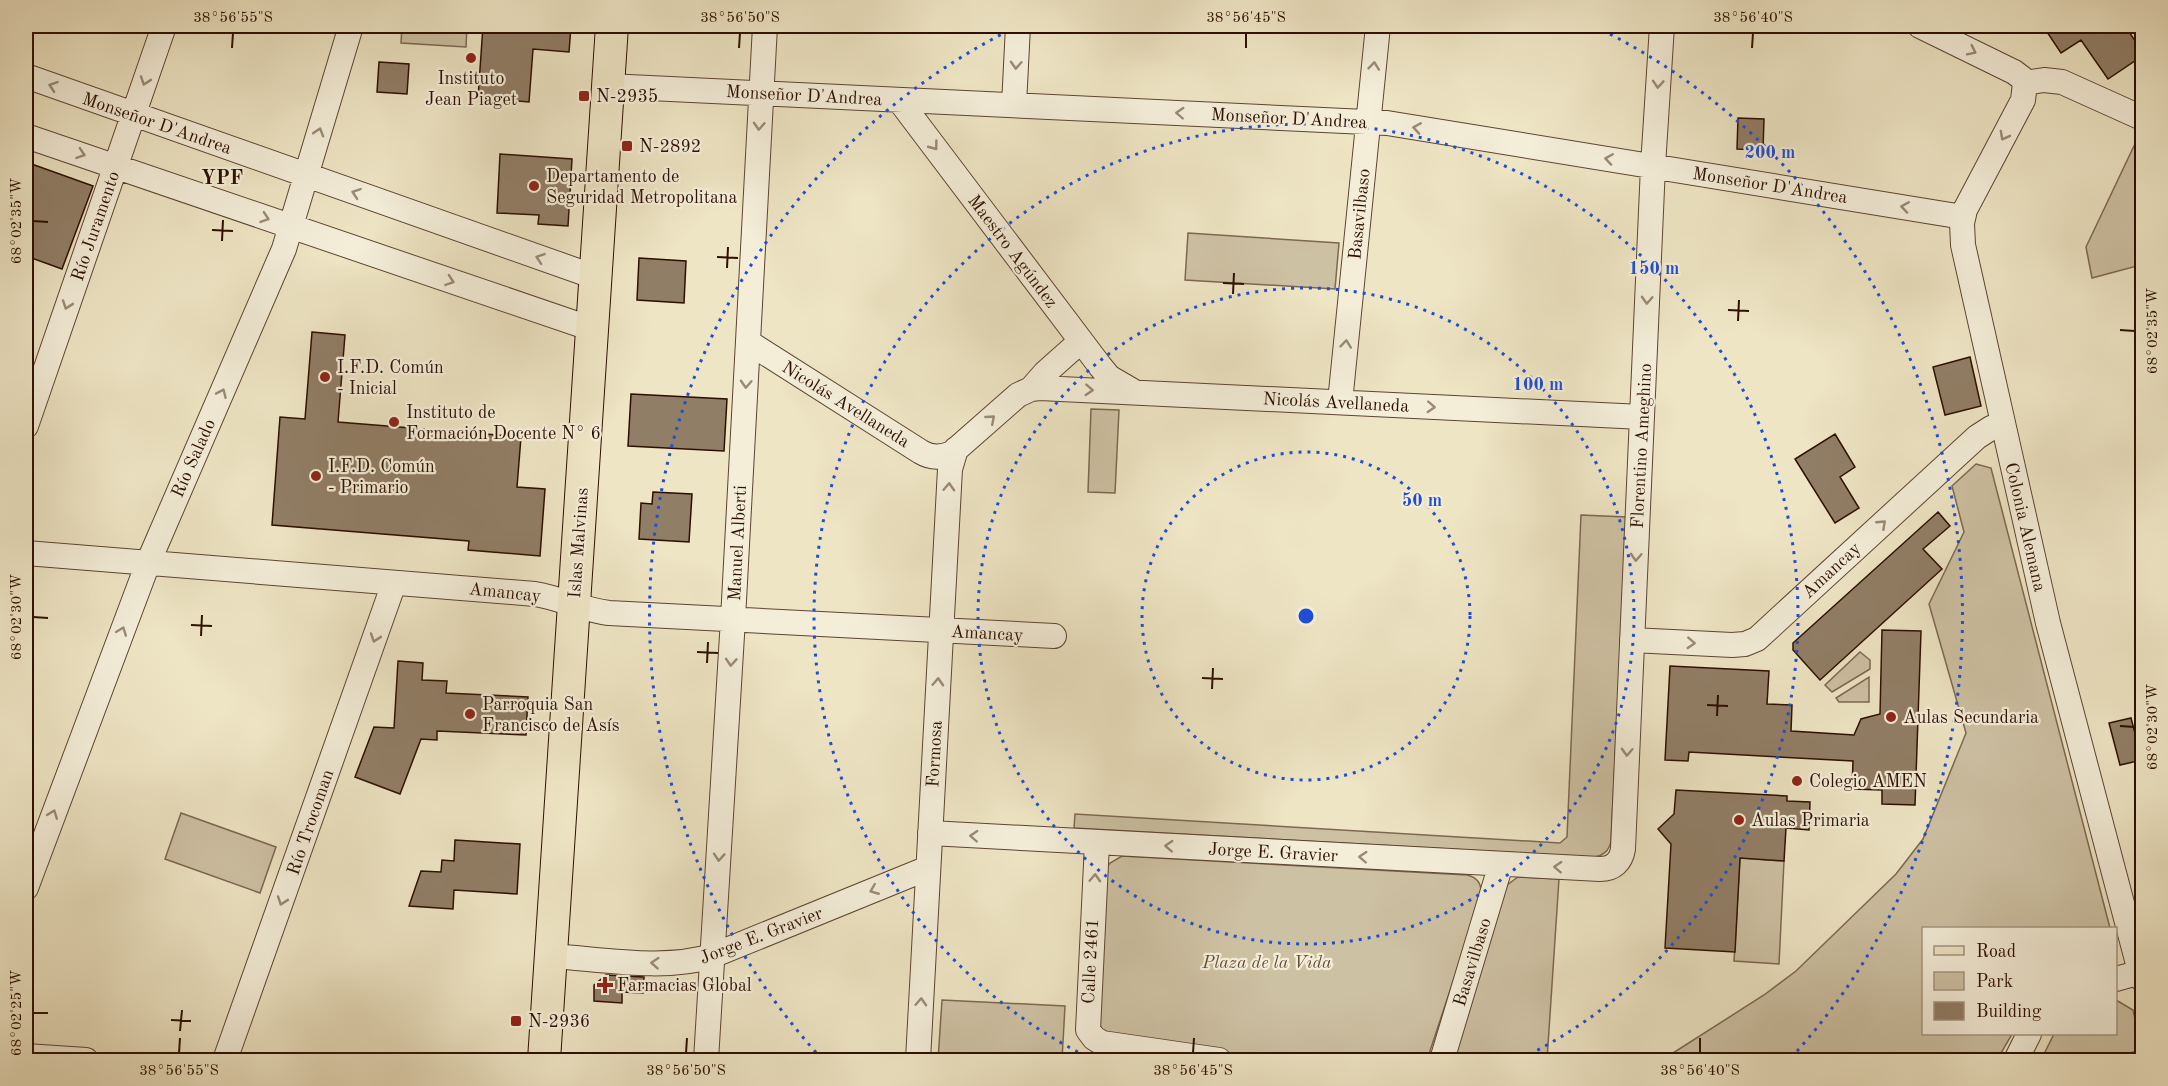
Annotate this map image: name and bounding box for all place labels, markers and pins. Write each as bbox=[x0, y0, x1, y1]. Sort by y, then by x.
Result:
marker: Instituto Jean Piaget bbox=[464, 51, 478, 65]
place label: Instituto Jean Piaget bbox=[425, 70, 517, 109]
place label: N-2935 bbox=[596, 88, 658, 106]
marker: N-2935 bbox=[577, 89, 591, 103]
place label: N-2892 bbox=[639, 138, 701, 156]
marker: N-2892 bbox=[620, 139, 634, 153]
place label: Departamento de Seguridad Metropolitana bbox=[546, 168, 738, 207]
marker: Departamento de Seguridad Metropolitana bbox=[527, 179, 541, 193]
place label: I.F.D. Común - Inicial bbox=[337, 359, 444, 398]
marker: I.F.D. Común - Inicial bbox=[318, 370, 332, 384]
place label: Instituto de Formación Docente N° 6 bbox=[406, 404, 601, 443]
marker: Instituto de Formación Docente N° 6 bbox=[387, 415, 401, 429]
place label: I.F.D. Común - Primario bbox=[328, 458, 435, 497]
marker: I.F.D. Común - Primario bbox=[309, 469, 323, 483]
centre of rings bbox=[1296, 606, 1316, 626]
place label: Parroquia San Francisco de Asís bbox=[482, 696, 620, 735]
marker: Parroquia San Francisco de Asís bbox=[463, 707, 477, 721]
place label: Aulas Secundaria bbox=[1903, 709, 2039, 727]
marker: Aulas Secundaria bbox=[1884, 710, 1898, 724]
place label: Colegio AMEN bbox=[1809, 773, 1927, 791]
marker: Colegio AMEN bbox=[1790, 774, 1804, 788]
place label: Aulas Primaria bbox=[1751, 812, 1870, 830]
marker: Aulas Primaria bbox=[1732, 813, 1746, 827]
place label: Farmacias Global bbox=[617, 977, 752, 995]
marker: Farmacias Global bbox=[598, 978, 612, 992]
place label: N-2936 bbox=[528, 1013, 590, 1031]
marker: N-2936 bbox=[509, 1014, 523, 1028]

